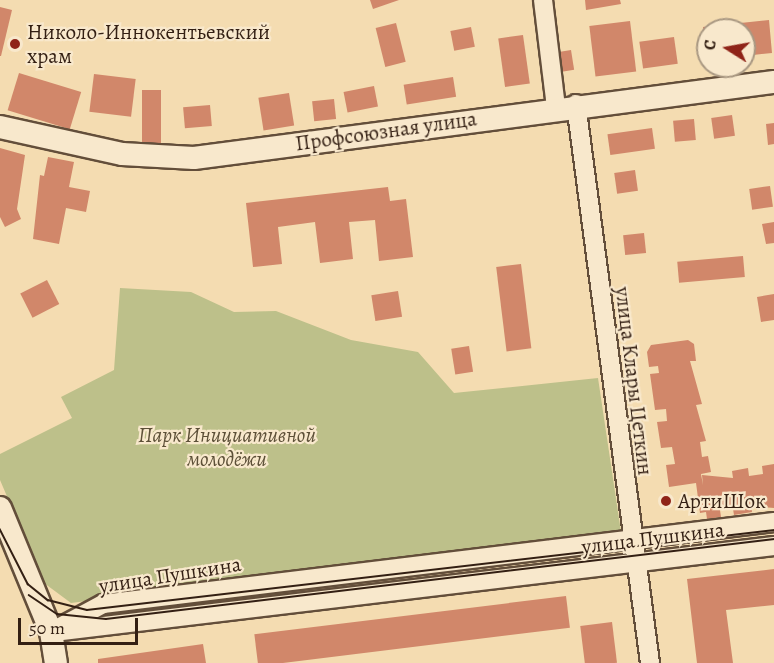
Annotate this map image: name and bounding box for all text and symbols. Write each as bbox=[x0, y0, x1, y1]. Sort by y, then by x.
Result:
north arrow bbox=[696, 18, 756, 78]
place label: Николо-Иннокентьевский храм bbox=[27, 19, 270, 69]
marker: Николо-Иннокентьевский храм bbox=[8, 37, 22, 51]
text: С bbox=[699, 38, 722, 52]
street label: Профсоюзная улица bbox=[294, 106, 478, 156]
street label: улица Клары Цеткин bbox=[610, 285, 658, 477]
park label: Парк Инициативной молодёжи bbox=[138, 422, 316, 472]
place label: АртиШок bbox=[678, 488, 766, 514]
marker: АртиШок bbox=[659, 494, 673, 508]
street label: улица Пушкина bbox=[580, 517, 726, 559]
street label: улица Пушкина bbox=[97, 551, 243, 599]
scale bar bbox=[21, 606, 141, 644]
text: 50 m bbox=[29, 616, 65, 640]

